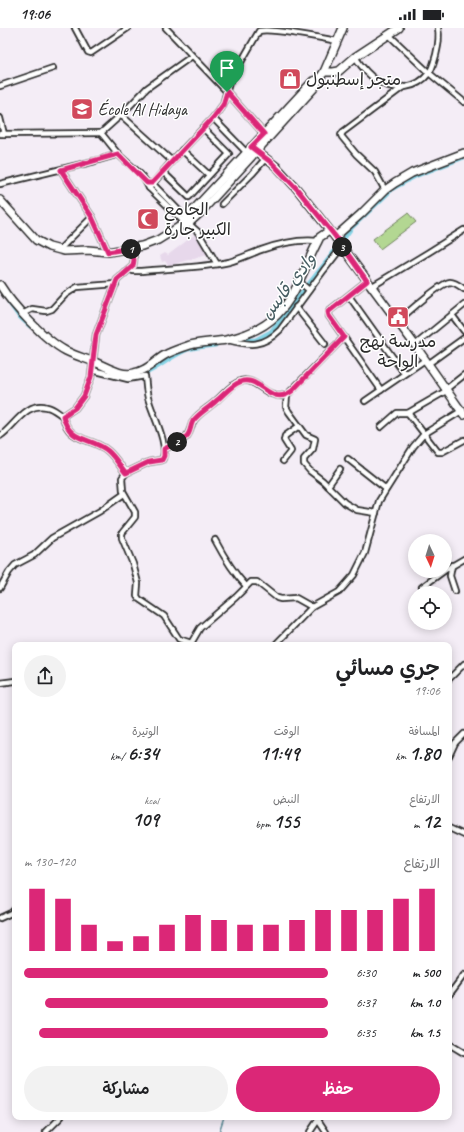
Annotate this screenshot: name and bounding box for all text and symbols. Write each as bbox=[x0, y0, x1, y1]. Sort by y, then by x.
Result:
text: 19:06 bbox=[20, 5, 50, 24]
pin bbox=[210, 51, 244, 92]
icon: arrive bbox=[216, 57, 238, 79]
shop icon: متجر إسطنبول bbox=[277, 66, 303, 92]
place label: متجر إسطنبول bbox=[306, 69, 401, 90]
school or university icon: École Al Hidaya bbox=[69, 96, 95, 122]
place label: École Al Hidaya bbox=[98, 98, 188, 120]
place label: الجامع الكبير جارة bbox=[164, 199, 231, 240]
mosque icon: الجامع الكبير جارة bbox=[135, 206, 161, 232]
pin: 3 bbox=[332, 237, 352, 257]
pin: 1 bbox=[121, 239, 141, 259]
text: 3 bbox=[340, 240, 344, 254]
text: 1 bbox=[129, 242, 133, 256]
water label: وادي قابس bbox=[255, 248, 323, 325]
public building icon: مدرسة نهج الواحة bbox=[385, 304, 411, 330]
place label: مدرسة نهج الواحة bbox=[360, 331, 436, 372]
pin: 2 bbox=[167, 432, 187, 452]
text: 2 bbox=[175, 435, 179, 449]
north arrow bbox=[408, 534, 452, 578]
map controls bbox=[408, 534, 452, 630]
button: locate bbox=[408, 586, 452, 630]
text: جري مسائي bbox=[336, 654, 440, 682]
button: share bbox=[24, 655, 66, 697]
text: 19:06 bbox=[414, 683, 440, 699]
text: الوتيرة bbox=[132, 724, 159, 738]
text: الوقت bbox=[274, 724, 299, 738]
text: المسافة bbox=[409, 724, 440, 738]
text: 6:34 bbox=[127, 741, 159, 766]
text: 11:49 bbox=[260, 741, 299, 766]
text: 1.80 bbox=[409, 741, 440, 766]
text: /km bbox=[110, 749, 127, 763]
text: km bbox=[396, 749, 409, 763]
text: النبض bbox=[273, 792, 299, 806]
text: الارتفاع bbox=[409, 792, 440, 806]
text: kcal bbox=[144, 793, 159, 807]
text: 109 bbox=[132, 807, 159, 832]
text: 155 bbox=[273, 809, 299, 834]
text: 12 bbox=[422, 809, 440, 834]
text: bpm bbox=[255, 817, 273, 831]
text: m bbox=[413, 817, 422, 831]
text: 120–130 m bbox=[24, 854, 75, 870]
text: الارتفاع bbox=[404, 856, 440, 872]
text: 6:30 bbox=[356, 965, 376, 981]
text: 500 m bbox=[412, 965, 440, 981]
text: 6:37 bbox=[356, 995, 376, 1011]
text: 1.0 km bbox=[410, 995, 440, 1011]
text: 6:35 bbox=[356, 1025, 376, 1041]
text: 1.5 km bbox=[410, 1025, 440, 1041]
button: مشاركة bbox=[24, 1066, 228, 1112]
button: حفظ bbox=[236, 1066, 440, 1112]

